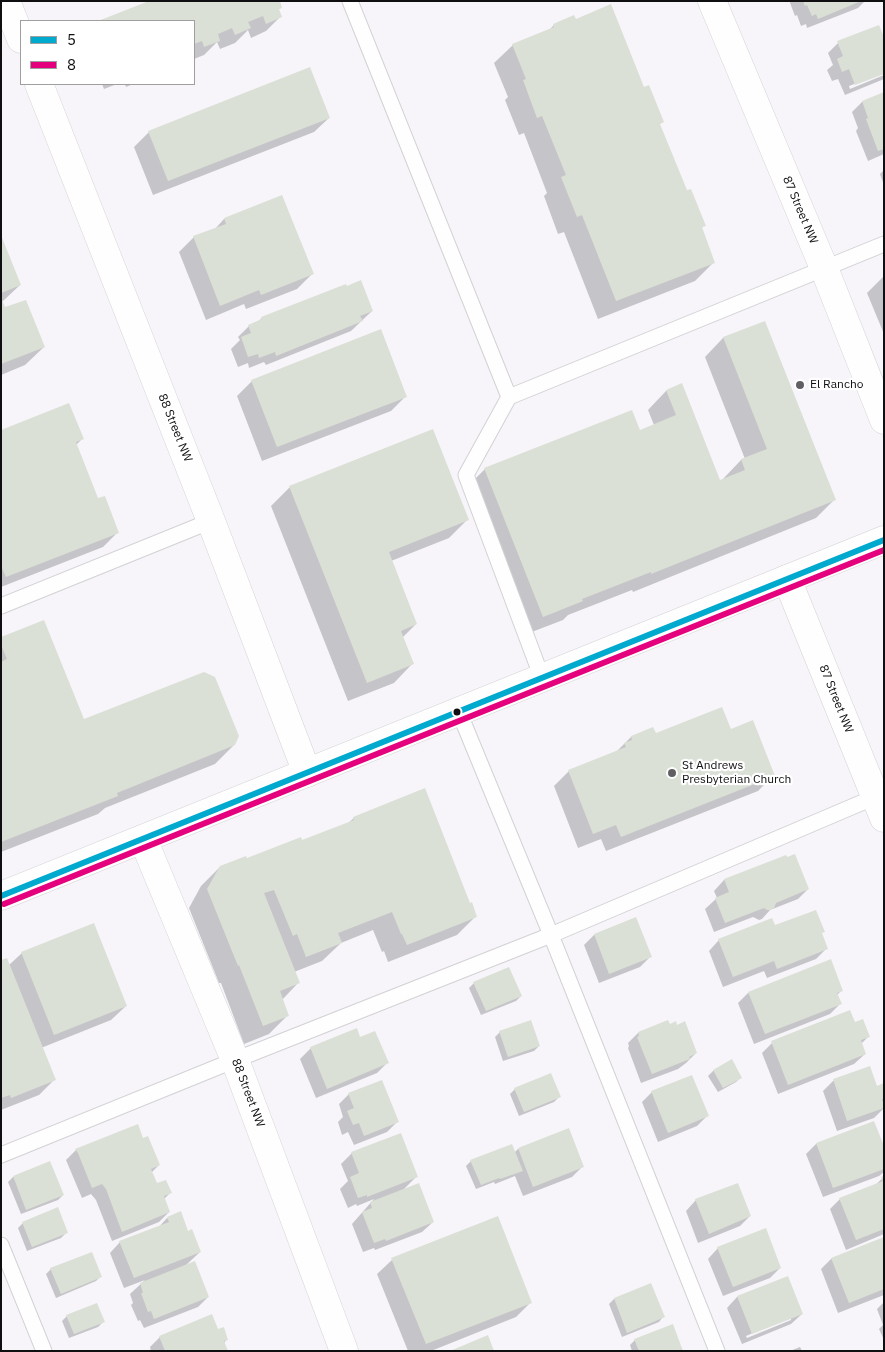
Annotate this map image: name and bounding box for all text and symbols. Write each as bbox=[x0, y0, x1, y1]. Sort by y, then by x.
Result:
legend bbox=[20, 20, 195, 85]
text: 5 bbox=[67, 30, 76, 49]
text: 8 bbox=[67, 55, 76, 74]
street label: 87 Street NW bbox=[779, 174, 821, 246]
place label: El Rancho bbox=[810, 378, 863, 392]
marker: El Rancho bbox=[794, 379, 806, 391]
street label: 88 Street NW bbox=[155, 392, 195, 464]
street label: 87 Street NW bbox=[816, 663, 856, 735]
unlabelled marker bbox=[452, 707, 462, 717]
place label: St Andrews Presbyterian Church bbox=[682, 759, 791, 787]
marker: St Andrews Presbyterian Church bbox=[666, 767, 678, 779]
street label: 88 Street NW bbox=[228, 1057, 268, 1129]

